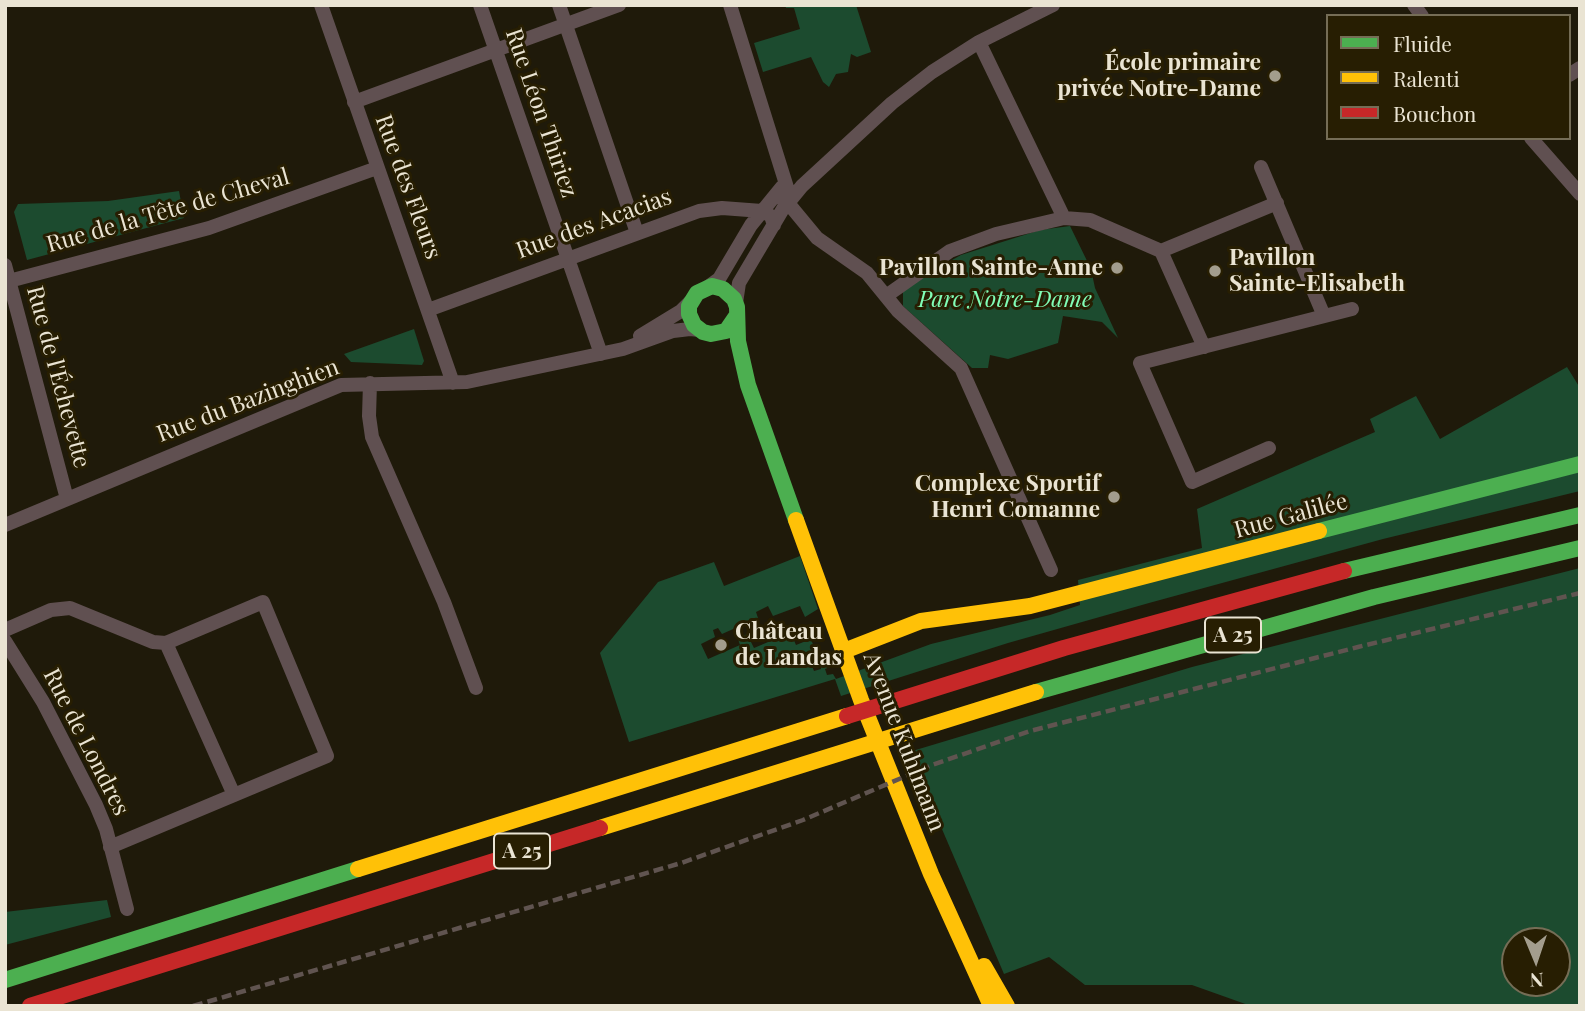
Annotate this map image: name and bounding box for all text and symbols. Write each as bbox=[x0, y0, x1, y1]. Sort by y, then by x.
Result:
legend bbox=[1326, 14, 1571, 140]
street label: Rue Léon Thiriez bbox=[499, 25, 583, 201]
text: Fluide bbox=[1393, 29, 1452, 57]
place label: École primaire privée Notre-Dame bbox=[1057, 49, 1261, 103]
text: Ralenti bbox=[1393, 64, 1460, 92]
marker: École primaire privée Notre-Dame bbox=[1267, 68, 1283, 84]
text: Bouchon bbox=[1393, 99, 1476, 127]
street label: Rue des Fleurs bbox=[369, 111, 447, 263]
street label: Rue de la Tête de Cheval bbox=[43, 163, 293, 259]
street label: Rue des Acacias bbox=[513, 183, 675, 265]
place label: Pavillon Sainte-Elisabeth bbox=[1229, 244, 1405, 298]
place label: Pavillon Sainte-Anne bbox=[879, 254, 1103, 282]
marker: Pavillon Sainte-Anne bbox=[1109, 260, 1125, 276]
marker: Pavillon Sainte-Elisabeth bbox=[1207, 263, 1223, 279]
street label: Rue de l'Échevette bbox=[20, 283, 96, 471]
park label: Parc Notre-Dame bbox=[918, 286, 1092, 314]
street label: Rue du Bazinghien bbox=[153, 354, 343, 448]
place label: Complexe Sportif Henri Comanne bbox=[915, 470, 1100, 524]
street label: Rue Galilée bbox=[1231, 488, 1351, 544]
marker: Complexe Sportif Henri Comanne bbox=[1106, 489, 1122, 505]
place label: Château de Landas bbox=[735, 618, 842, 672]
road number: A 25 bbox=[1205, 618, 1261, 652]
marker: Château de Landas bbox=[713, 637, 729, 653]
street label: Avenue Kuhlmann bbox=[857, 649, 951, 835]
street label: Rue de Londres bbox=[37, 664, 135, 820]
road number: A 25 bbox=[494, 834, 550, 868]
north arrow bbox=[1501, 927, 1571, 997]
text: N bbox=[1529, 968, 1544, 994]

